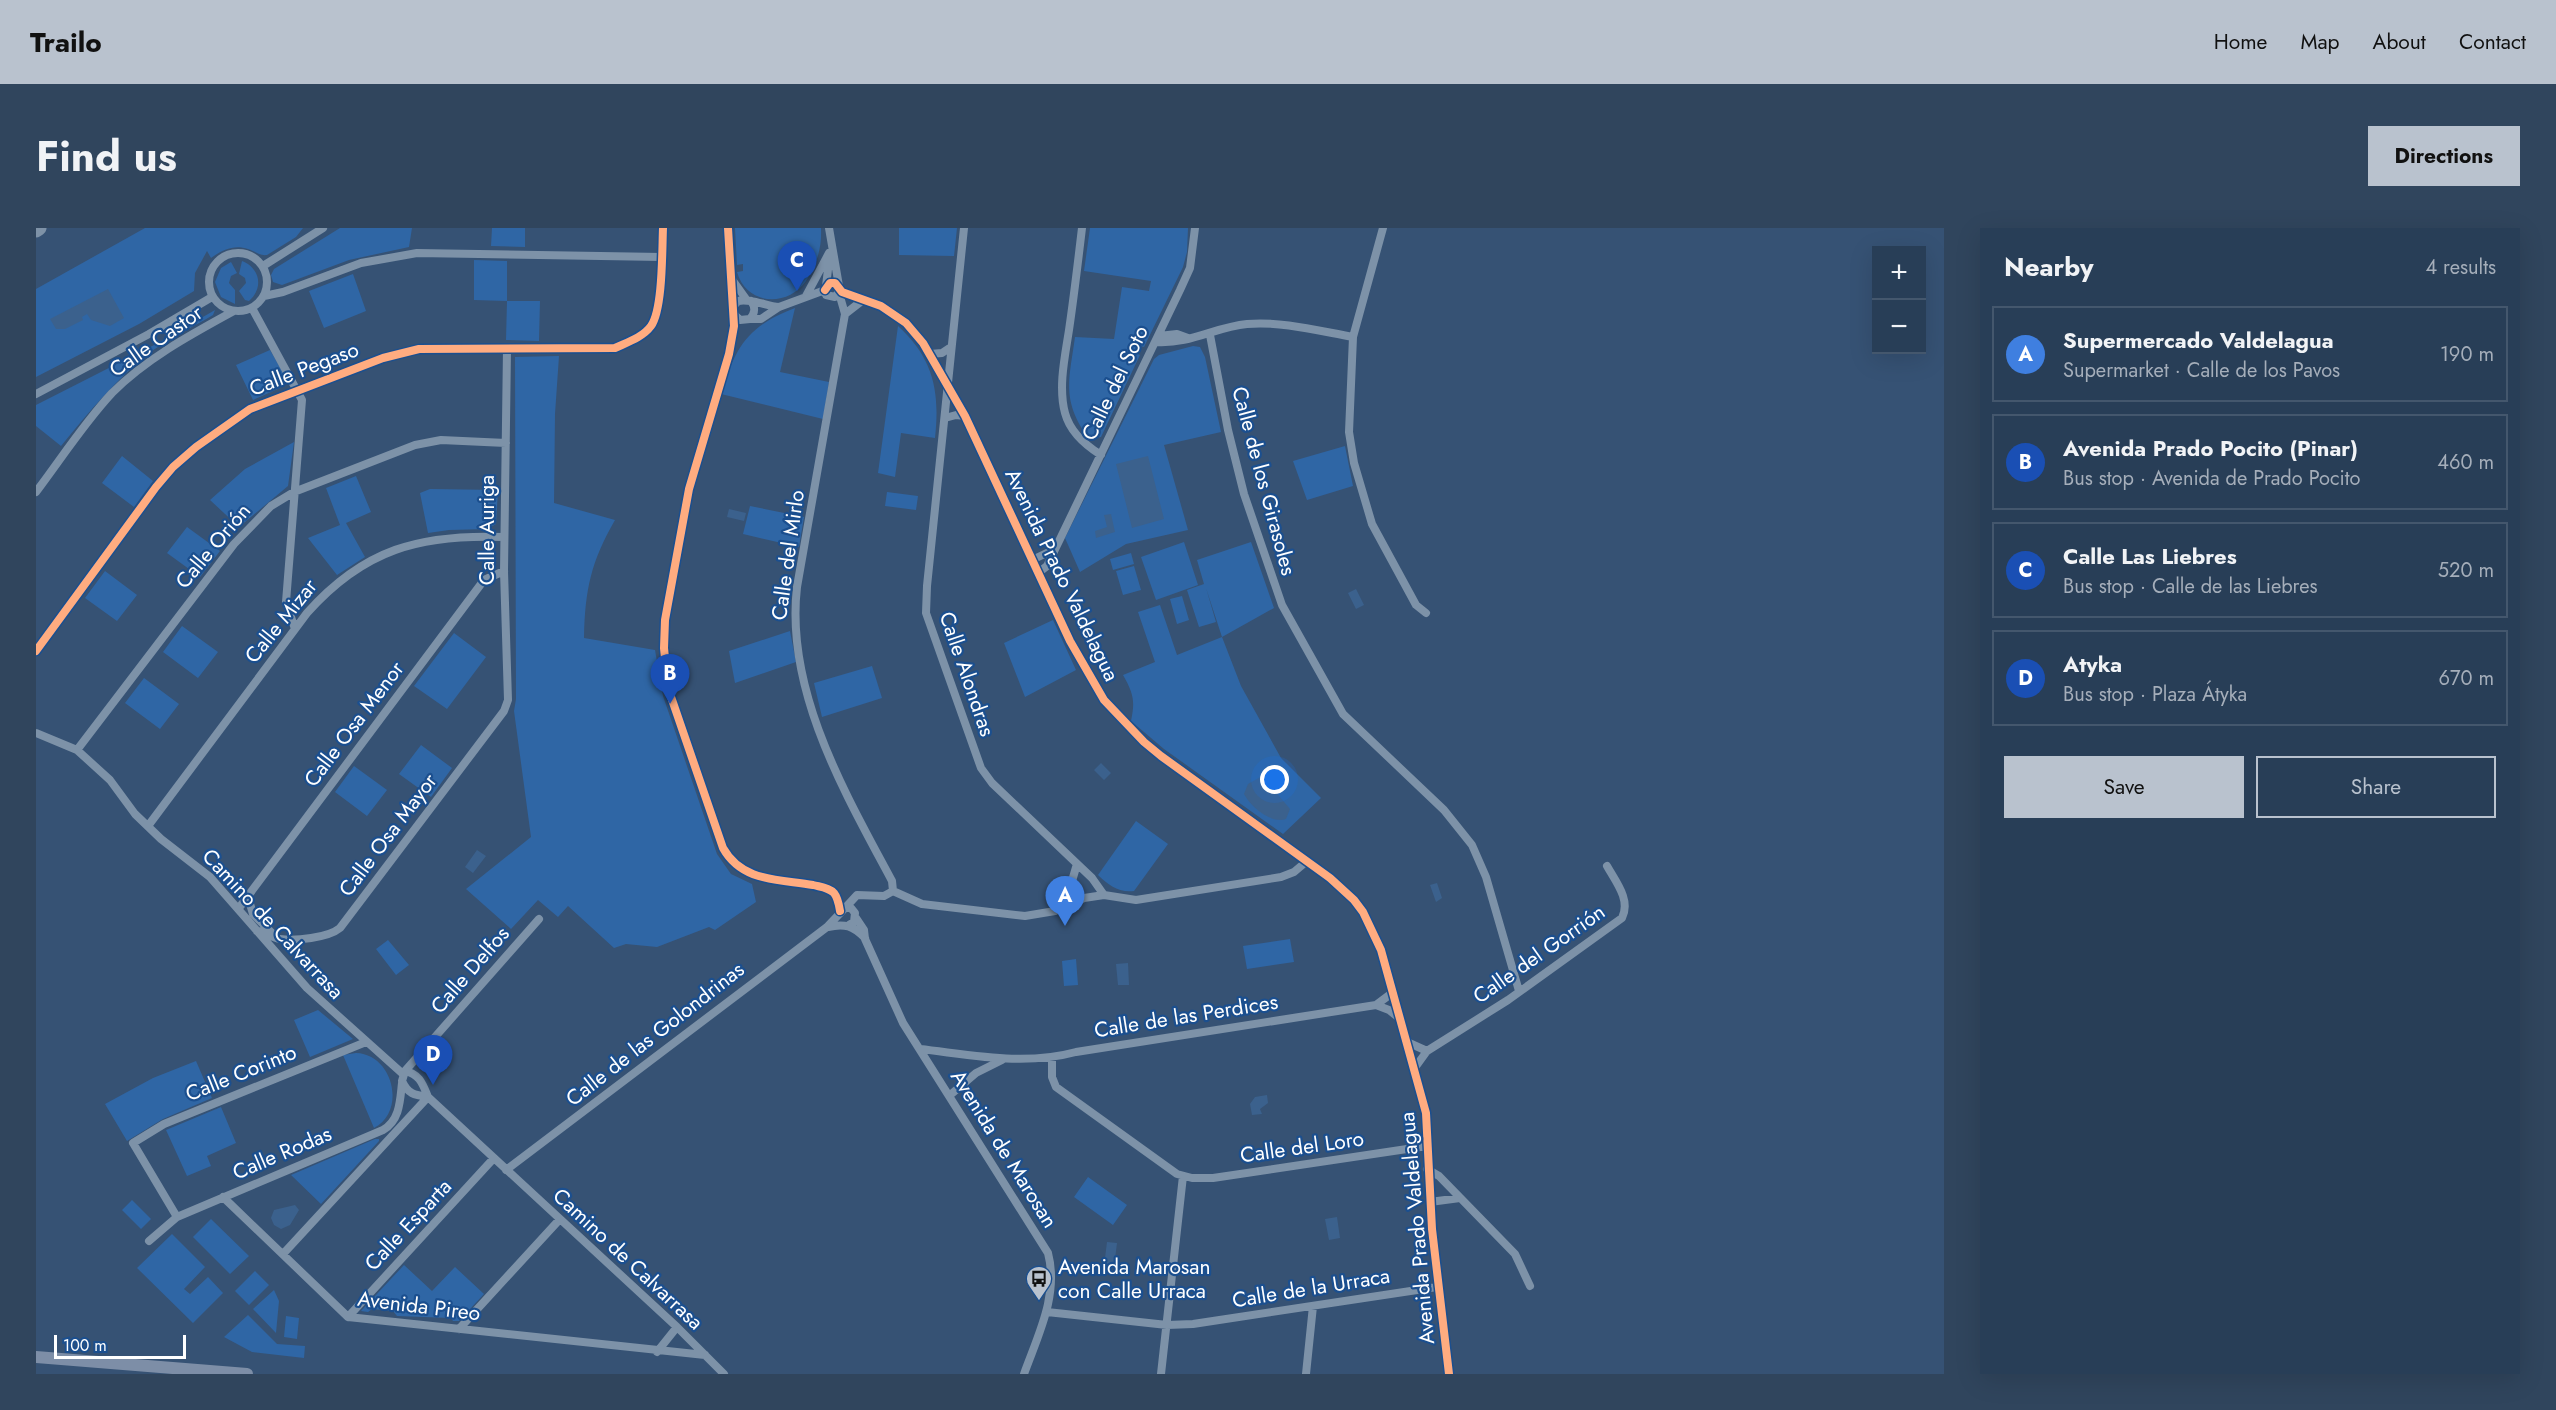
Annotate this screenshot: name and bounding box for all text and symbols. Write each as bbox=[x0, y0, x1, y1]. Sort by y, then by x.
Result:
text: Trailo bbox=[30, 22, 102, 63]
text: Home bbox=[2214, 27, 2267, 57]
text: Map bbox=[2300, 27, 2340, 57]
text: About bbox=[2373, 27, 2426, 57]
text: Contact bbox=[2459, 27, 2526, 57]
text: Find us bbox=[36, 126, 177, 187]
button: Directions bbox=[2368, 126, 2520, 186]
pin: C bbox=[778, 242, 816, 291]
map controls bbox=[1872, 246, 1926, 354]
button: + bbox=[1872, 246, 1926, 300]
text: Nearby bbox=[2004, 248, 2093, 286]
text: 4 results bbox=[2425, 253, 2496, 282]
street label: Calle Castor bbox=[103, 297, 209, 384]
button: − bbox=[1872, 300, 1926, 354]
street label: Calle del Soto bbox=[1074, 320, 1156, 446]
text: Supermercado Valdelagua bbox=[2063, 324, 2334, 356]
street label: Calle Pegaso bbox=[245, 334, 363, 404]
text: A bbox=[2018, 340, 2033, 369]
text: 190 m bbox=[2440, 340, 2494, 369]
text: Supermarket · Calle de los Pavos bbox=[2063, 356, 2340, 385]
street label: Calle de los Girasoles bbox=[1224, 383, 1304, 579]
text: Avenida Prado Pocito (Pinar) bbox=[2063, 432, 2358, 464]
text: B bbox=[2019, 448, 2032, 477]
text: 460 m bbox=[2437, 448, 2494, 477]
street label: Avenida Prado Valdelagua bbox=[997, 464, 1127, 686]
text: Bus stop · Avenida de Prado Pocito bbox=[2063, 464, 2360, 493]
street label: Calle Auriga bbox=[472, 475, 502, 585]
street label: Calle del Mirlo bbox=[764, 488, 812, 622]
street label: Calle Orión bbox=[168, 497, 258, 595]
text: Calle Las Liebres bbox=[2063, 540, 2237, 572]
text: C bbox=[2018, 556, 2033, 585]
text: 520 m bbox=[2438, 556, 2494, 585]
street label: Calle Mizar bbox=[238, 572, 325, 670]
text: Bus stop · Calle de las Liebres bbox=[2063, 572, 2318, 601]
street label: Calle Alondras bbox=[932, 608, 1002, 740]
text: Atyka bbox=[2063, 648, 2122, 680]
street label: Calle Osa Menor bbox=[297, 654, 412, 793]
pin: B bbox=[650, 654, 690, 704]
text: D bbox=[2018, 664, 2033, 693]
text: 670 m bbox=[2438, 664, 2494, 693]
text: Bus stop · Plaza Átyka bbox=[2063, 680, 2247, 709]
button: Save bbox=[2004, 756, 2244, 818]
button: Share bbox=[2256, 756, 2496, 818]
your location bbox=[1260, 765, 1289, 794]
street label: Calle Osa Mayor bbox=[332, 767, 445, 903]
street label: Camino de Calvarrasa bbox=[195, 842, 351, 1006]
pin: A bbox=[1046, 876, 1084, 926]
street label: Calle del Gorrión bbox=[1467, 897, 1611, 1011]
street label: Calle Delfos bbox=[424, 920, 516, 1020]
street label: Calle de las Golondrinas bbox=[559, 955, 751, 1113]
street label: Calle de las Perdices bbox=[1092, 987, 1280, 1045]
pin: D bbox=[414, 1036, 452, 1085]
street label: Calle Corinto bbox=[181, 1037, 301, 1109]
street label: Avenida de Marosan bbox=[943, 1064, 1065, 1234]
street label: Avenida Prado Valdelagua bbox=[1392, 1111, 1442, 1345]
street label: Calle Rodas bbox=[228, 1119, 336, 1187]
street label: Calle del Loro bbox=[1238, 1123, 1366, 1171]
street label: Calle Esparta bbox=[358, 1172, 458, 1278]
street label: Camino de Calvarrasa bbox=[546, 1181, 710, 1337]
place label: Avenida Marosan con Calle Urraca bbox=[1058, 1252, 1210, 1306]
street label: Calle de la Urraca bbox=[1230, 1261, 1392, 1315]
bus stop icon: Avenida Marosan con Calle Urraca bbox=[1024, 1264, 1054, 1302]
street label: Avenida Pireo bbox=[356, 1284, 482, 1328]
scale bar bbox=[54, 1332, 186, 1360]
text: 100 m bbox=[63, 1334, 107, 1357]

